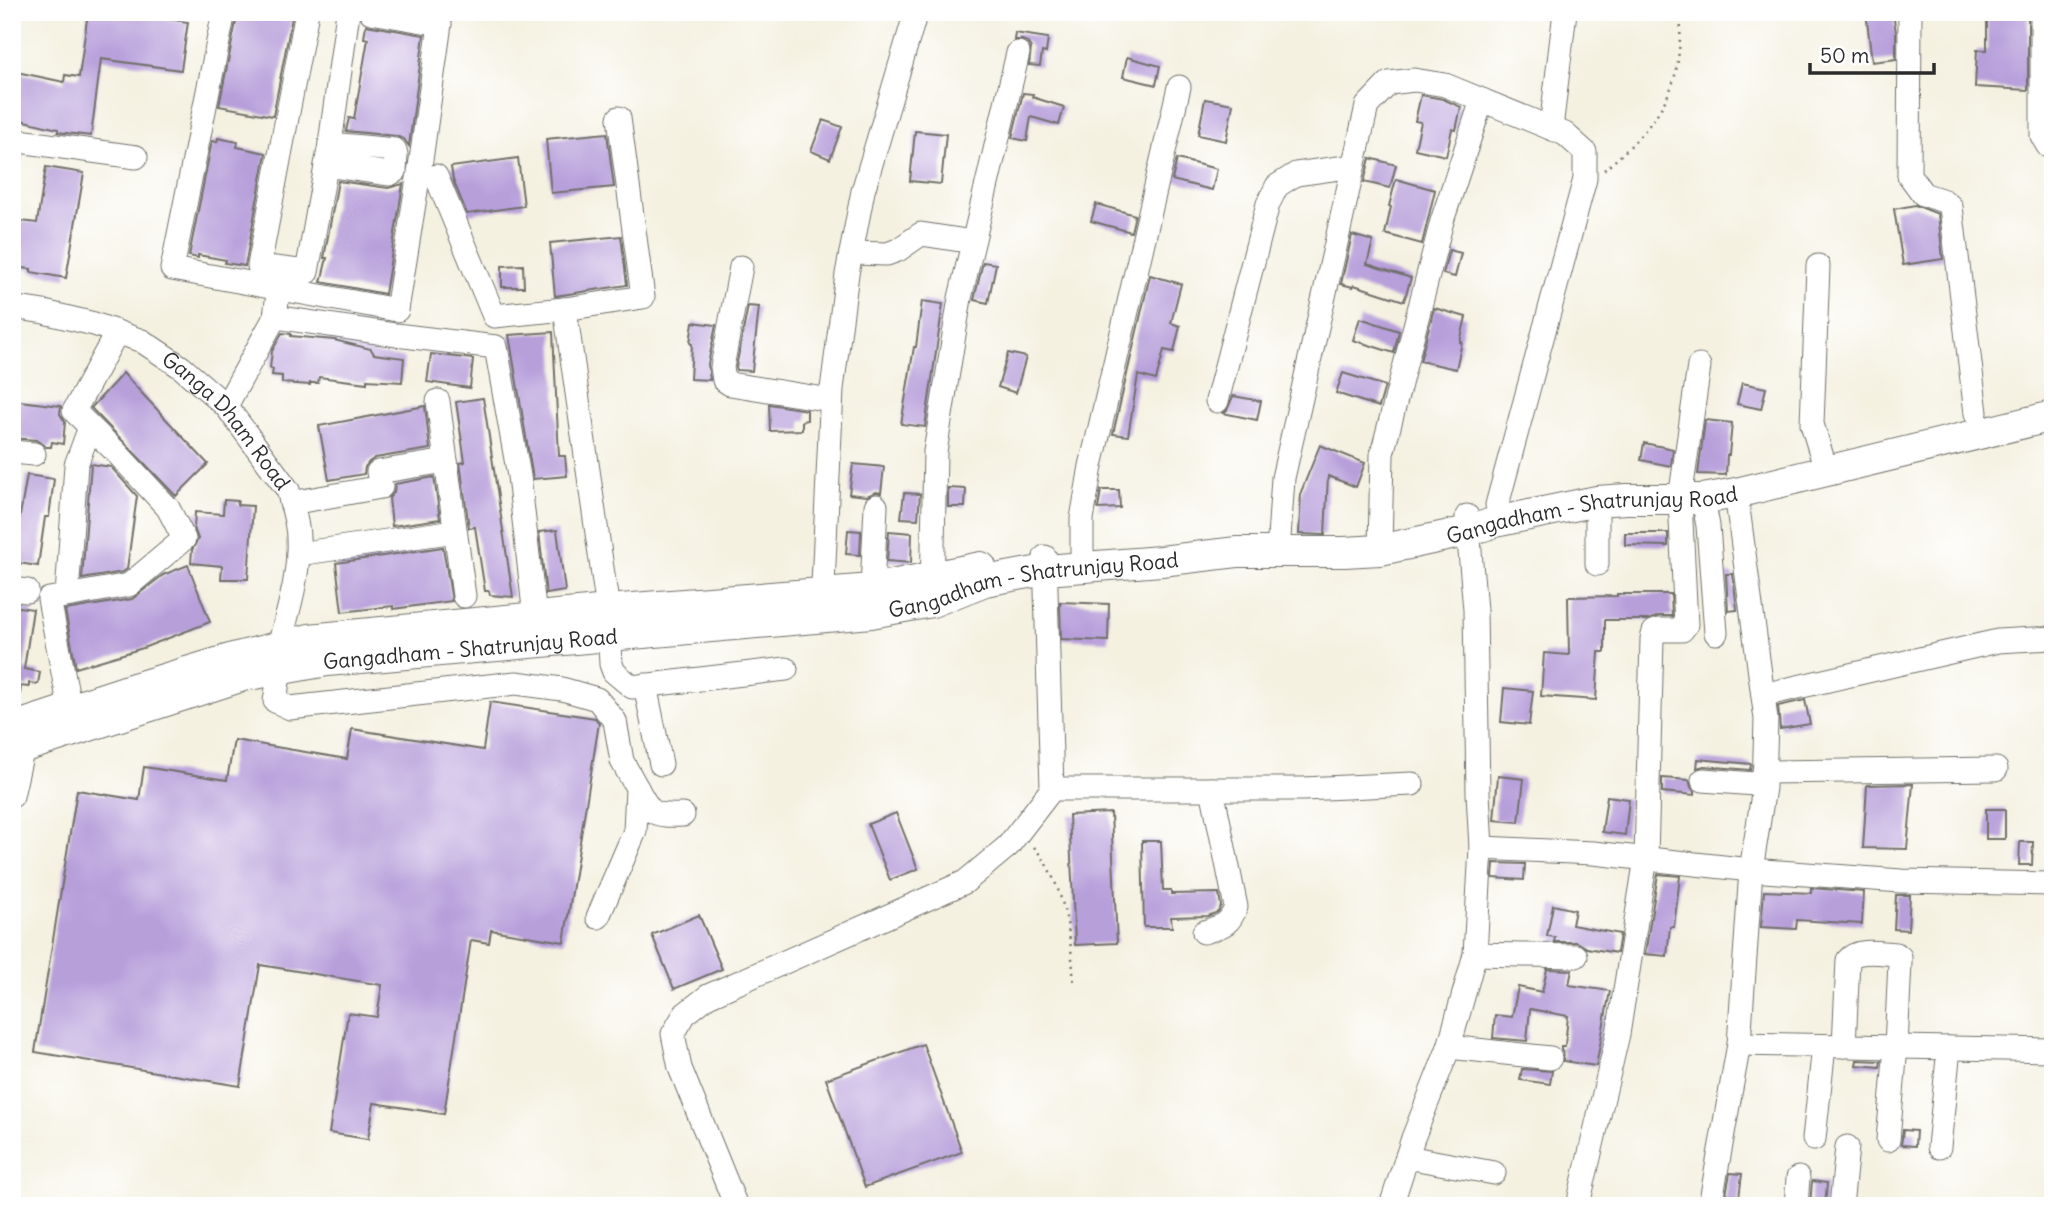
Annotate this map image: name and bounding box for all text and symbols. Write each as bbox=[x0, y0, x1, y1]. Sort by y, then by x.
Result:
scale bar bbox=[1810, 32, 1934, 76]
text: 50 m bbox=[1820, 42, 1869, 69]
street label: Ganga Dham Road bbox=[157, 345, 297, 495]
street label: Gangadham - Shatrunjay Road bbox=[1444, 479, 1740, 549]
street label: Gangadham - Shatrunjay Road bbox=[886, 546, 1180, 623]
street label: Gangadham - Shatrunjay Road bbox=[322, 622, 619, 675]

